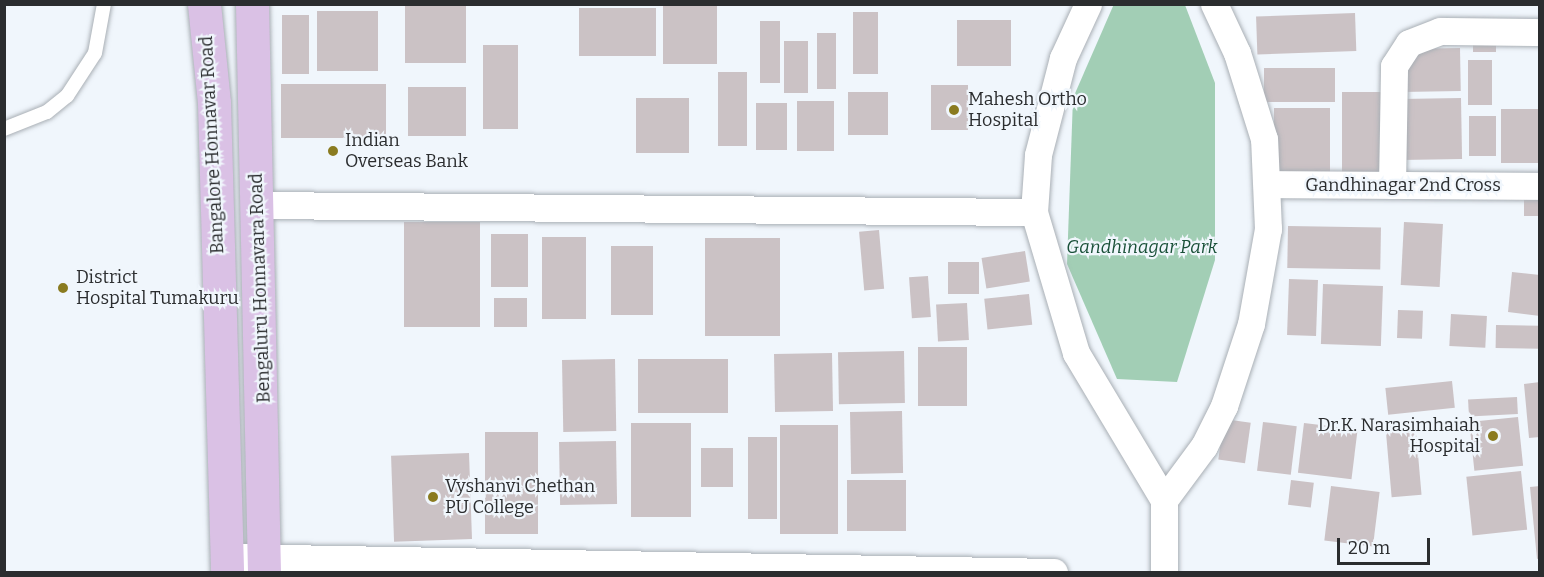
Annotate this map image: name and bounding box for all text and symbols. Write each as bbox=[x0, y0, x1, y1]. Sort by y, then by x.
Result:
street label: Bangalore Honnavar Road bbox=[196, 36, 228, 254]
place label: Mahesh Ortho Hospital bbox=[968, 89, 1087, 132]
marker: Mahesh Ortho Hospital bbox=[945, 101, 963, 119]
place label: Indian Overseas Bank bbox=[345, 130, 468, 172]
marker: Indian Overseas Bank bbox=[326, 144, 340, 158]
street label: Bengaluru Honnavara Road bbox=[245, 173, 275, 403]
street label: Gandhinagar 2nd Cross bbox=[1305, 174, 1501, 196]
park label: Gandhinagar Park bbox=[1066, 236, 1218, 258]
place label: District Hospital Tumakuru bbox=[76, 267, 239, 310]
marker: District Hospital Tumakuru bbox=[54, 279, 72, 297]
place label: Dr.K. Narasimhaiah Hospital bbox=[1318, 415, 1480, 458]
marker: Dr.K. Narasimhaiah Hospital bbox=[1484, 427, 1502, 445]
place label: Vyshanvi Chethan PU College bbox=[445, 476, 595, 518]
marker: Vyshanvi Chethan PU College bbox=[426, 490, 440, 504]
scale bar bbox=[1340, 526, 1433, 564]
text: 20 m bbox=[1348, 537, 1390, 559]

